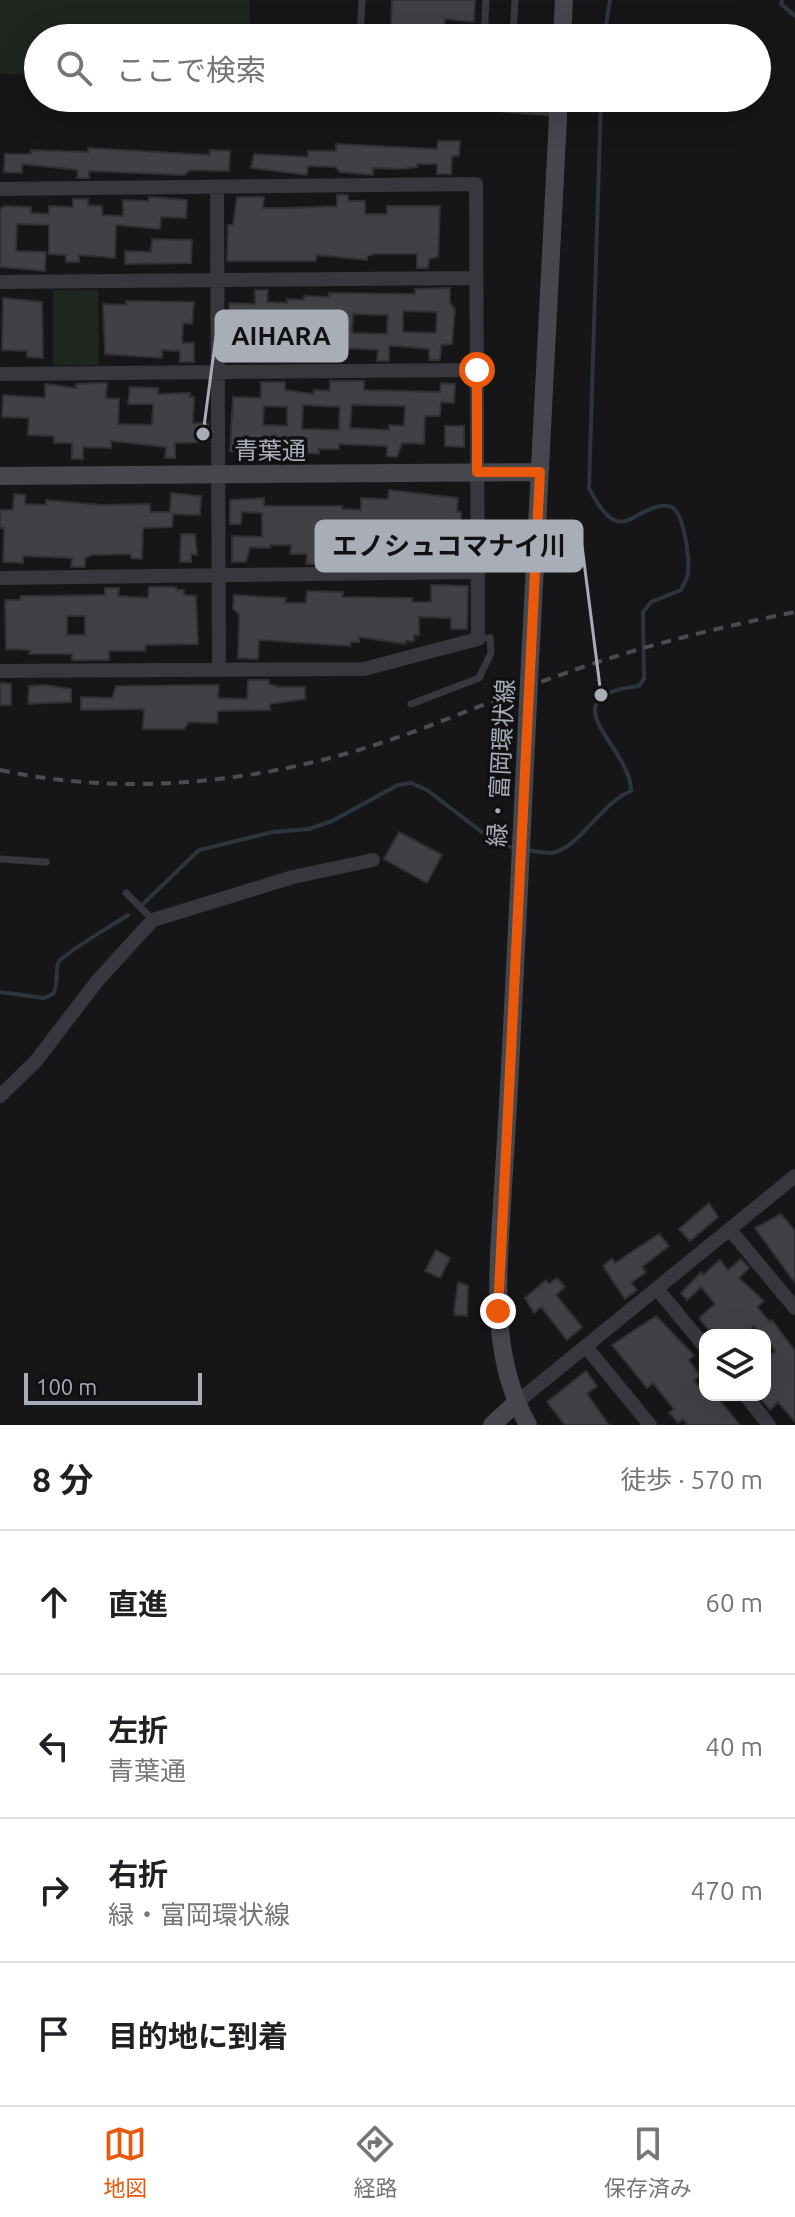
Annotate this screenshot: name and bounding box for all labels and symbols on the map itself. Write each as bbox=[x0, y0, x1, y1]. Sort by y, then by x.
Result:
callout: AIHARA bbox=[216, 311, 347, 361]
text: AIHARA bbox=[231, 321, 331, 350]
route start bbox=[459, 352, 495, 388]
street label: 青葉通 bbox=[234, 437, 306, 464]
callout: エノシュコマナイ川 bbox=[316, 521, 582, 571]
text: エノシュコマナイ川 bbox=[332, 531, 566, 560]
street label: 緑・富岡環状線 bbox=[483, 678, 519, 848]
route end bbox=[480, 1293, 516, 1329]
scale bar bbox=[24, 1369, 202, 1405]

